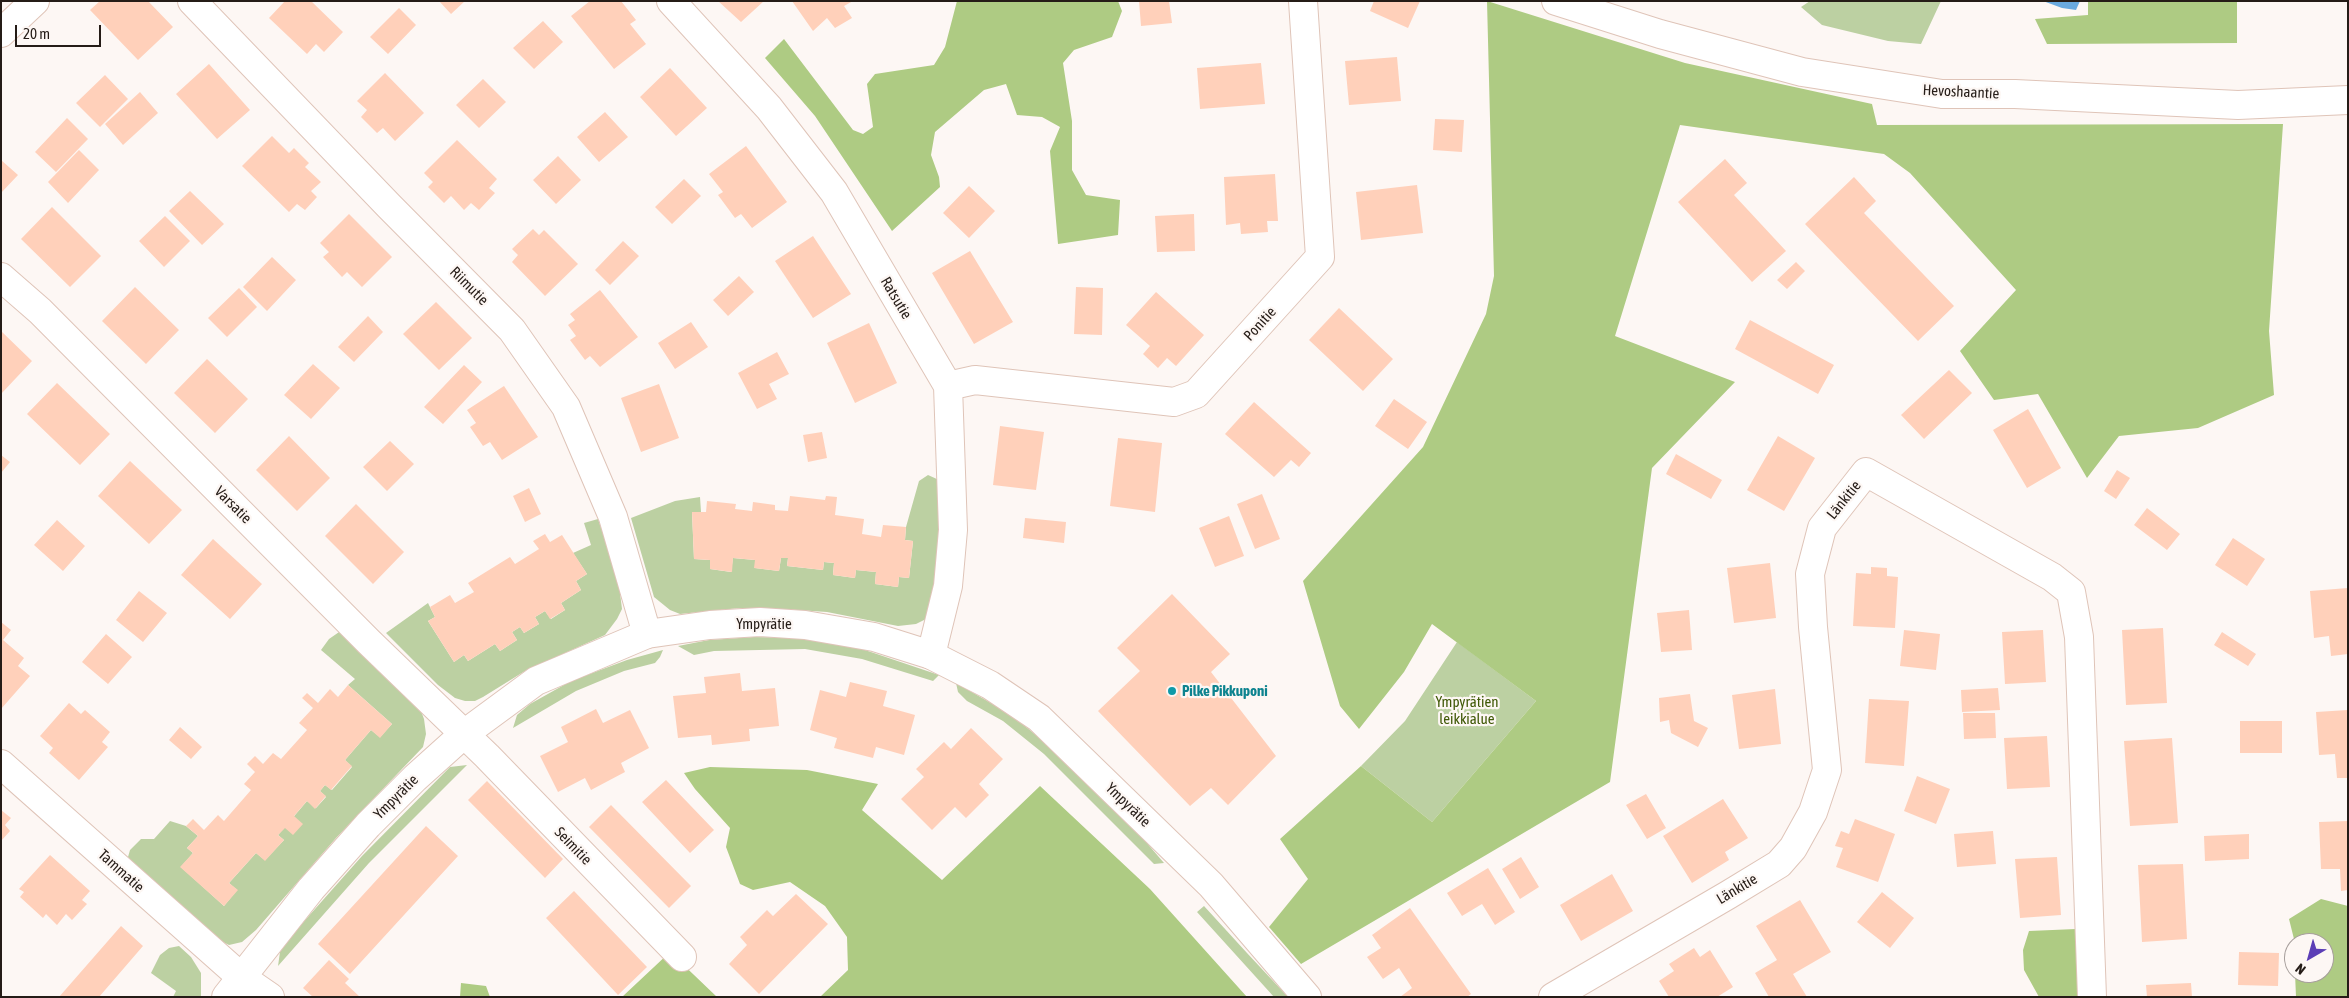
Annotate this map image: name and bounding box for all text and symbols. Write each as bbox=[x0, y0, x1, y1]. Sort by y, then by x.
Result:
scale bar bbox=[18, 15, 104, 47]
text: 20 m bbox=[23, 25, 50, 42]
street label: Hevoshaantie bbox=[1922, 81, 2000, 103]
street label: Riimutie bbox=[446, 263, 492, 309]
street label: Ratsutie bbox=[876, 274, 916, 322]
street label: Ponitie bbox=[1240, 303, 1280, 345]
street label: Länkitie bbox=[1823, 477, 1865, 523]
street label: Varsatie bbox=[211, 483, 255, 527]
street label: Ympyrätie bbox=[736, 615, 792, 633]
place label: Pilke Pikkuponi bbox=[1182, 682, 1268, 700]
marker: Pilke Pikkuponi bbox=[1166, 685, 1178, 697]
park label: Ympyrätien leikkialue bbox=[1436, 693, 1498, 728]
street label: Ympyrätie bbox=[370, 771, 422, 823]
street label: Ympyrätie bbox=[1102, 779, 1154, 831]
street label: Seimitie bbox=[551, 823, 595, 869]
street label: Tammatie bbox=[94, 846, 148, 896]
street label: Länkitie bbox=[1713, 870, 1761, 908]
north arrow bbox=[2284, 933, 2334, 983]
text: N bbox=[2292, 960, 2309, 978]

